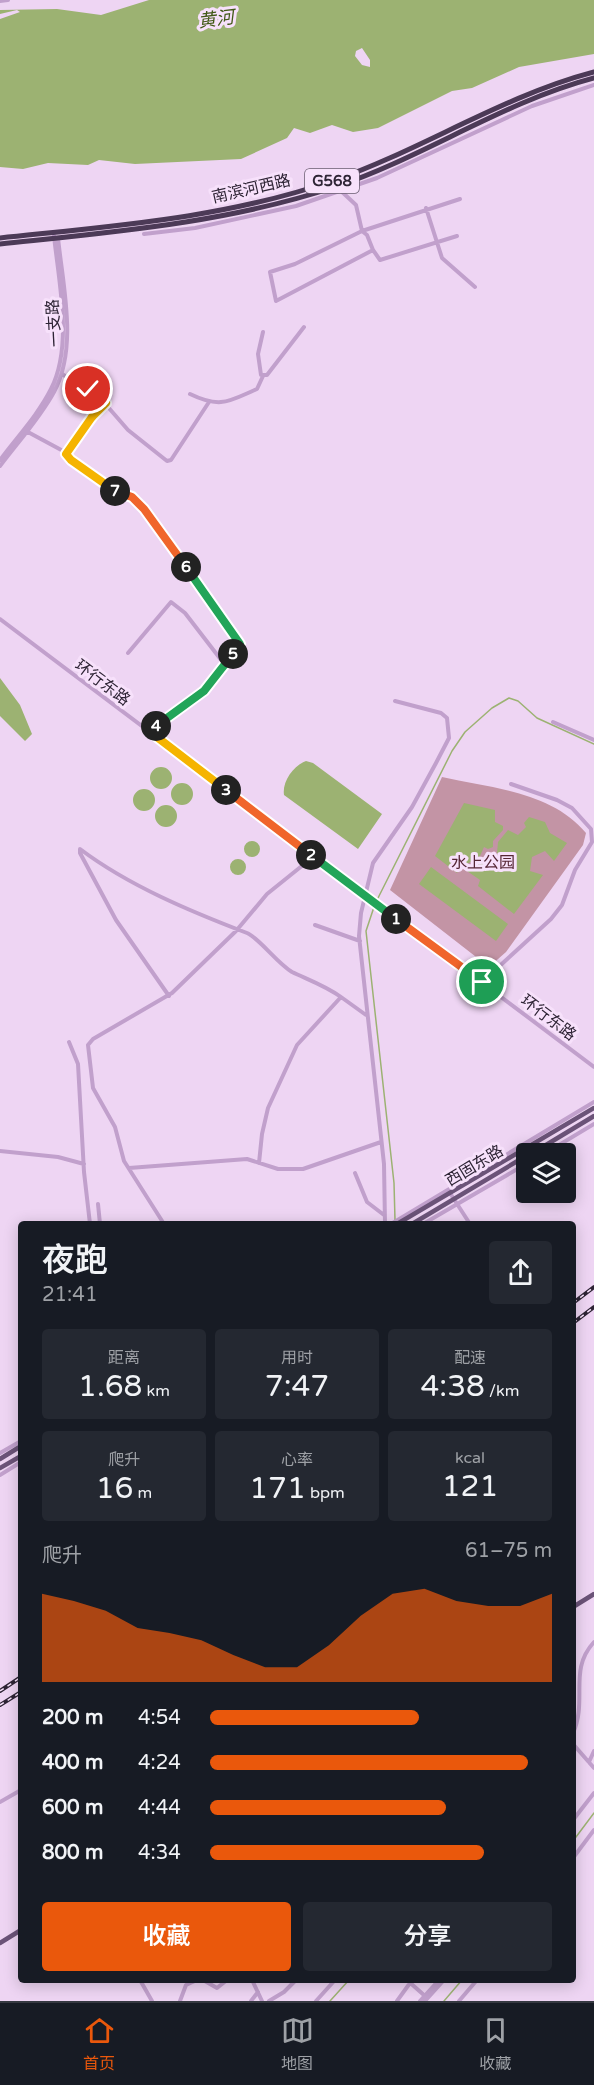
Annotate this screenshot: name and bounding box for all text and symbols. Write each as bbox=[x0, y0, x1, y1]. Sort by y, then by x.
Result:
water label: 黄河 bbox=[197, 6, 238, 32]
road number: G568 bbox=[305, 169, 359, 193]
street label: 南滨河西路 bbox=[210, 170, 292, 208]
street label: 一支路 bbox=[43, 298, 65, 347]
pin bbox=[62, 363, 113, 414]
icon: check bbox=[71, 372, 104, 405]
pin: 7 bbox=[100, 476, 130, 506]
text: 7 bbox=[110, 481, 120, 501]
pin: 6 bbox=[171, 552, 201, 582]
text: 6 bbox=[181, 557, 191, 577]
pin: 5 bbox=[218, 639, 248, 669]
text: 5 bbox=[228, 644, 238, 664]
street label: 环行东路 bbox=[71, 656, 134, 710]
pin: 4 bbox=[141, 711, 171, 741]
text: 4 bbox=[151, 716, 161, 736]
pin: 3 bbox=[211, 775, 241, 805]
text: 3 bbox=[221, 780, 231, 800]
pin: 2 bbox=[296, 840, 326, 870]
text: 2 bbox=[306, 845, 316, 865]
park label: 水上公园 bbox=[451, 853, 515, 873]
pin: 1 bbox=[381, 904, 411, 934]
text: 1 bbox=[391, 909, 401, 929]
pin bbox=[456, 956, 507, 1007]
icon: arrive bbox=[465, 965, 498, 998]
street label: 环行东路 bbox=[517, 991, 580, 1045]
street label: 西固东路 bbox=[442, 1141, 507, 1191]
map controls bbox=[516, 1143, 576, 1203]
button: layers bbox=[516, 1143, 576, 1203]
text: 夜跑 bbox=[42, 1241, 108, 1280]
button: share bbox=[489, 1241, 552, 1304]
text: 21:41 bbox=[42, 1283, 97, 1307]
text: 距离 bbox=[108, 1348, 140, 1368]
text: 用时 bbox=[281, 1348, 313, 1368]
text: 配速 bbox=[454, 1348, 486, 1368]
text: 1.68 bbox=[78, 1368, 142, 1405]
text: 7:47 bbox=[265, 1368, 329, 1405]
text: 4:38 bbox=[421, 1368, 485, 1405]
text: km bbox=[142, 1381, 170, 1401]
text: /km bbox=[485, 1381, 519, 1401]
text: kcal bbox=[455, 1448, 485, 1468]
text: 爬升 bbox=[108, 1450, 140, 1470]
text: 心率 bbox=[281, 1450, 313, 1470]
text: 121 bbox=[442, 1468, 498, 1505]
text: 16 bbox=[96, 1470, 133, 1507]
text: 171 bbox=[249, 1470, 306, 1507]
text: m bbox=[133, 1483, 152, 1503]
text: bpm bbox=[306, 1483, 345, 1503]
text: 61–75 m bbox=[465, 1539, 552, 1563]
text: 爬升 bbox=[42, 1544, 82, 1568]
text: 200 m bbox=[42, 1706, 103, 1730]
text: 4:54 bbox=[138, 1706, 181, 1730]
text: 400 m bbox=[42, 1751, 103, 1775]
text: 4:24 bbox=[138, 1751, 181, 1775]
text: 600 m bbox=[42, 1796, 103, 1820]
text: 4:44 bbox=[138, 1796, 181, 1820]
text: 800 m bbox=[42, 1841, 103, 1865]
text: 4:34 bbox=[138, 1841, 181, 1865]
button: 收藏 bbox=[42, 1902, 291, 1971]
button: 分享 bbox=[303, 1902, 552, 1971]
tab: 首页 bbox=[83, 2014, 116, 2074]
tab: 地图 bbox=[281, 2014, 314, 2074]
tab: 收藏 bbox=[479, 2014, 512, 2074]

